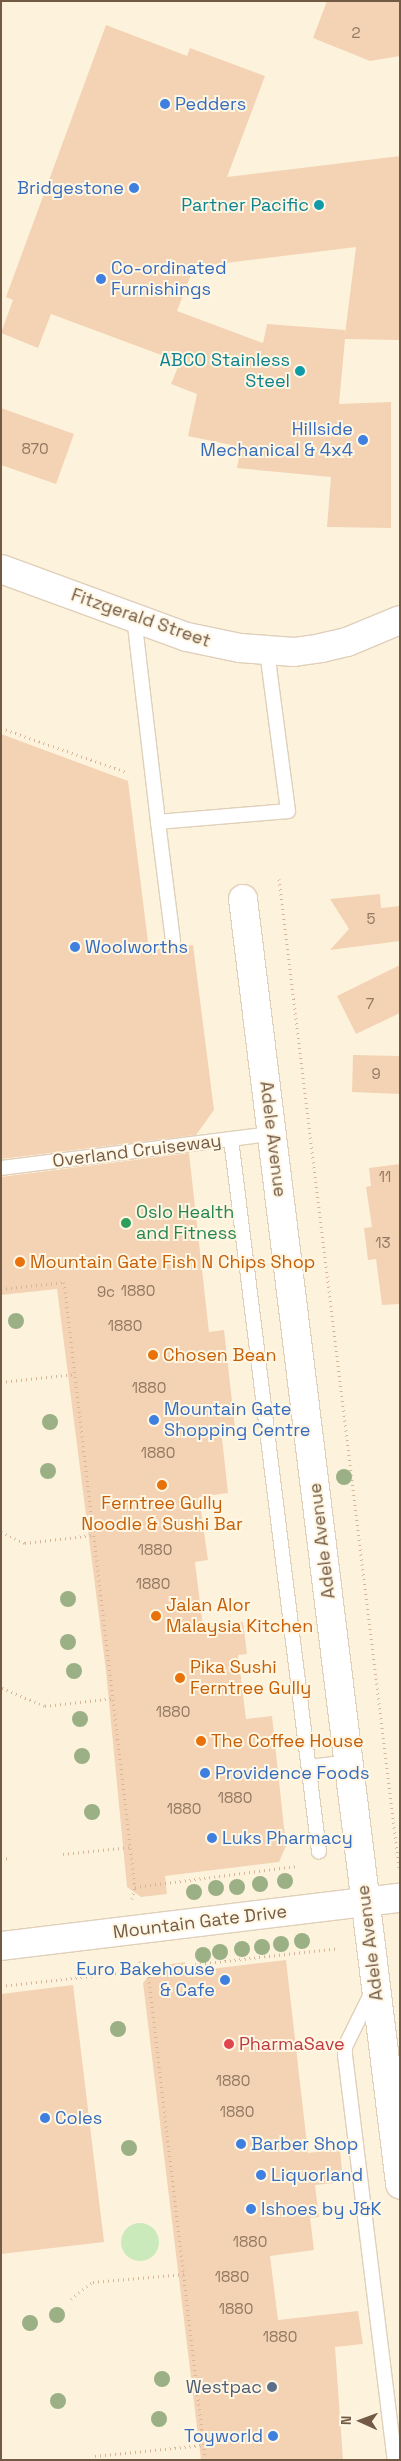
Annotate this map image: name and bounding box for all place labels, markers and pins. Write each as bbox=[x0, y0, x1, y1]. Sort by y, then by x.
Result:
place label: Pedders bbox=[175, 93, 246, 115]
marker: Pedders bbox=[159, 98, 171, 110]
place label: Bridgestone bbox=[17, 177, 124, 199]
marker: Bridgestone bbox=[128, 182, 140, 194]
place label: Partner Pacific bbox=[181, 194, 309, 216]
marker: Partner Pacific bbox=[313, 199, 325, 211]
place label: Co-ordinated Furnishings bbox=[111, 258, 226, 300]
marker: Co-ordinated Furnishings bbox=[95, 273, 107, 285]
place label: ABCO Stainless Steel bbox=[159, 350, 290, 392]
marker: ABCO Stainless Steel bbox=[294, 365, 306, 377]
place label: Hillside Mechanical & 4x4 bbox=[200, 419, 353, 462]
marker: Hillside Mechanical & 4x4 bbox=[357, 434, 369, 446]
place label: Woolworths bbox=[85, 936, 188, 958]
marker: Woolworths bbox=[69, 941, 81, 953]
place label: Oslo Health and Fitness bbox=[136, 1202, 237, 1244]
marker: Oslo Health and Fitness bbox=[120, 1217, 132, 1229]
place label: Mountain Gate Fish N Chips Shop bbox=[30, 1251, 315, 1273]
marker: Mountain Gate Fish N Chips Shop bbox=[14, 1256, 26, 1268]
place label: Chosen Bean bbox=[163, 1344, 276, 1366]
marker: Chosen Bean bbox=[147, 1349, 159, 1361]
place label: Mountain Gate Shopping Centre bbox=[164, 1399, 310, 1442]
marker: Mountain Gate Shopping Centre bbox=[148, 1414, 160, 1426]
marker: Ferntree Gully Noodle & Sushi Bar bbox=[156, 1479, 168, 1491]
place label: Ferntree Gully Noodle & Sushi Bar bbox=[81, 1493, 243, 1536]
place label: Jalan Alor Malaysia Kitchen bbox=[166, 1595, 313, 1638]
marker: Jalan Alor Malaysia Kitchen bbox=[150, 1610, 162, 1622]
place label: Pika Sushi Ferntree Gully bbox=[190, 1657, 311, 1700]
marker: Pika Sushi Ferntree Gully bbox=[174, 1672, 186, 1684]
place label: The Coffee House bbox=[211, 1730, 364, 1752]
marker: The Coffee House bbox=[195, 1735, 207, 1747]
place label: Providence Foods bbox=[215, 1762, 369, 1784]
marker: Providence Foods bbox=[199, 1767, 211, 1779]
place label: Luks Pharmacy bbox=[222, 1827, 353, 1849]
marker: Luks Pharmacy bbox=[206, 1832, 218, 1844]
place label: Euro Bakehouse & Cafe bbox=[76, 1959, 215, 2002]
marker: Euro Bakehouse & Cafe bbox=[219, 1974, 231, 1986]
place label: PharmaSave bbox=[239, 2033, 345, 2055]
marker: PharmaSave bbox=[223, 2038, 235, 2050]
place label: Coles bbox=[55, 2107, 102, 2129]
marker: Coles bbox=[39, 2112, 51, 2124]
place label: Barber Shop bbox=[251, 2133, 358, 2155]
marker: Barber Shop bbox=[235, 2138, 247, 2150]
place label: Liquorland bbox=[271, 2164, 363, 2186]
marker: Liquorland bbox=[255, 2169, 267, 2181]
place label: Ishoes by J&K bbox=[261, 2198, 382, 2220]
marker: Ishoes by J&K bbox=[245, 2203, 257, 2215]
place label: Westpac bbox=[186, 2376, 262, 2398]
marker: Westpac bbox=[266, 2381, 278, 2393]
place label: Toyworld bbox=[184, 2425, 263, 2447]
marker: Toyworld bbox=[267, 2430, 279, 2442]

